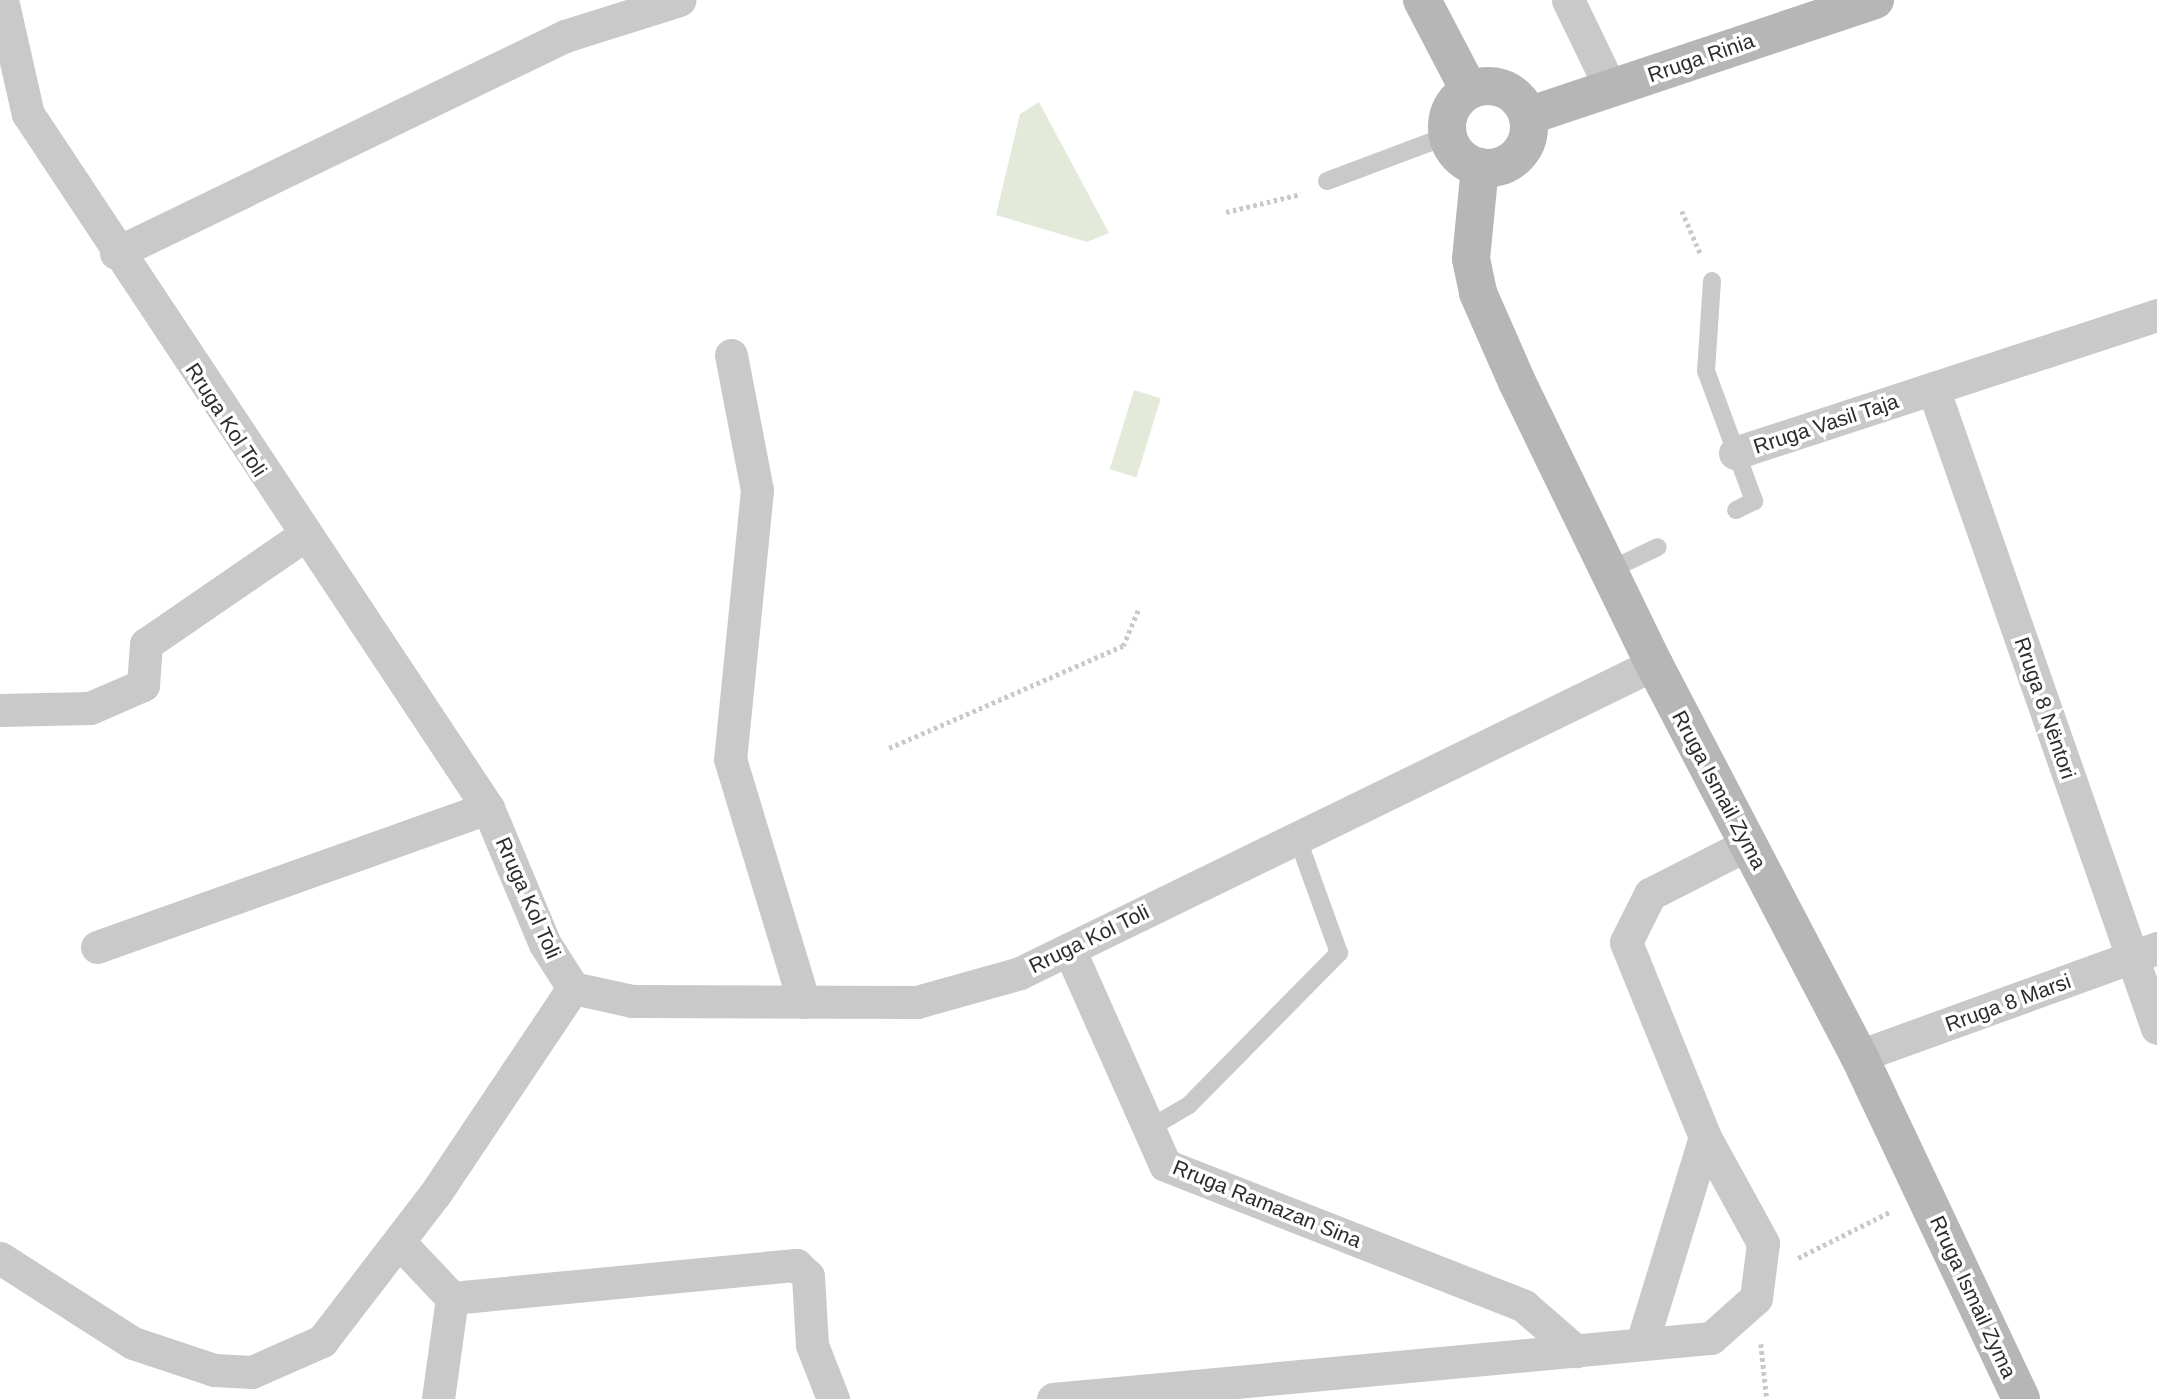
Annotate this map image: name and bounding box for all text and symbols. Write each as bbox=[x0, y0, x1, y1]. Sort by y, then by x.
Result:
street label: Rruga Rinia bbox=[1644, 28, 1758, 88]
street label: Rruga Kol Toli bbox=[180, 358, 272, 482]
street label: Rruga Vasil Taja bbox=[1750, 389, 1902, 459]
street label: Rruga 8 Nëntori bbox=[2009, 634, 2081, 782]
street label: Rruga Ismail Zyma bbox=[1667, 706, 1771, 874]
street label: Rruga Kol Toli bbox=[490, 833, 566, 963]
street label: Rruga Kol Toli bbox=[1025, 899, 1153, 979]
street label: Rruga 8 Marsi bbox=[1942, 969, 2074, 1037]
street label: Rruga Ramazan Sina bbox=[1169, 1155, 1365, 1253]
street label: Rruga Ismail Zyma bbox=[1924, 1212, 2022, 1382]

